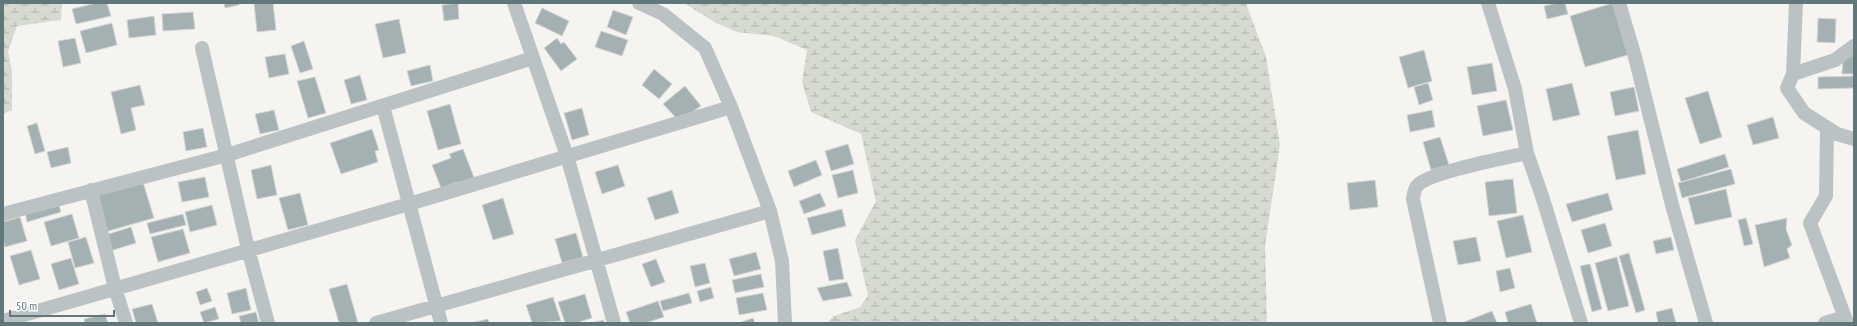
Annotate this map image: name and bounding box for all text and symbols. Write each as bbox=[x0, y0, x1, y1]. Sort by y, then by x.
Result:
scale bar bbox=[10, 292, 114, 318]
text: 50 m bbox=[16, 298, 37, 313]

